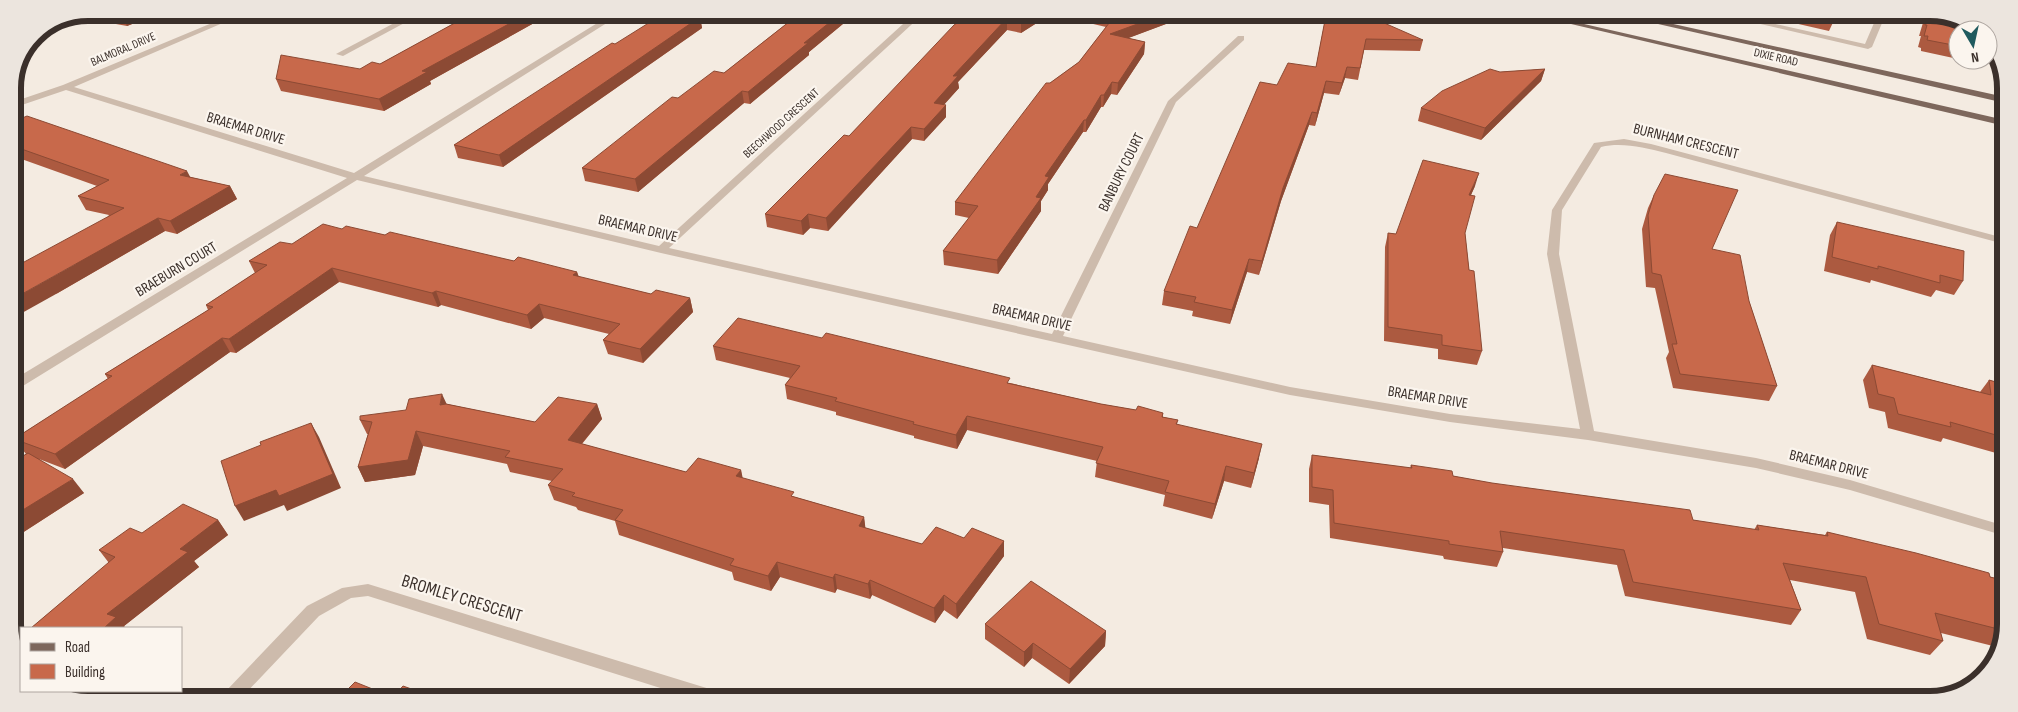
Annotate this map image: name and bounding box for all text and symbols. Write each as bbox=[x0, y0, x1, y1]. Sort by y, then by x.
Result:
north arrow bbox=[1948, 20, 1998, 70]
street label: BALMORAL DRIVE bbox=[88, 29, 158, 70]
street label: DIXIE ROAD bbox=[1752, 45, 1800, 70]
text: N bbox=[1970, 48, 1980, 66]
street label: BEECHWOOD CRESCENT bbox=[740, 85, 823, 162]
street label: BRAEMAR DRIVE bbox=[204, 108, 287, 149]
street label: BURNHAM CRESCENT bbox=[1631, 119, 1741, 164]
street label: BANBURY COURT bbox=[1094, 130, 1149, 215]
street label: BRAEMAR DRIVE bbox=[596, 210, 679, 247]
street label: BRAEBURN COURT bbox=[132, 238, 221, 301]
street label: BRAEMAR DRIVE bbox=[990, 299, 1073, 336]
street label: BRAEMAR DRIVE bbox=[1386, 382, 1469, 413]
street label: BRAEMAR DRIVE bbox=[1787, 445, 1870, 484]
street label: BROMLEY CRESCENT bbox=[399, 570, 525, 627]
legend bbox=[20, 627, 182, 692]
text: Road bbox=[65, 638, 90, 657]
text: Building bbox=[65, 663, 105, 682]

